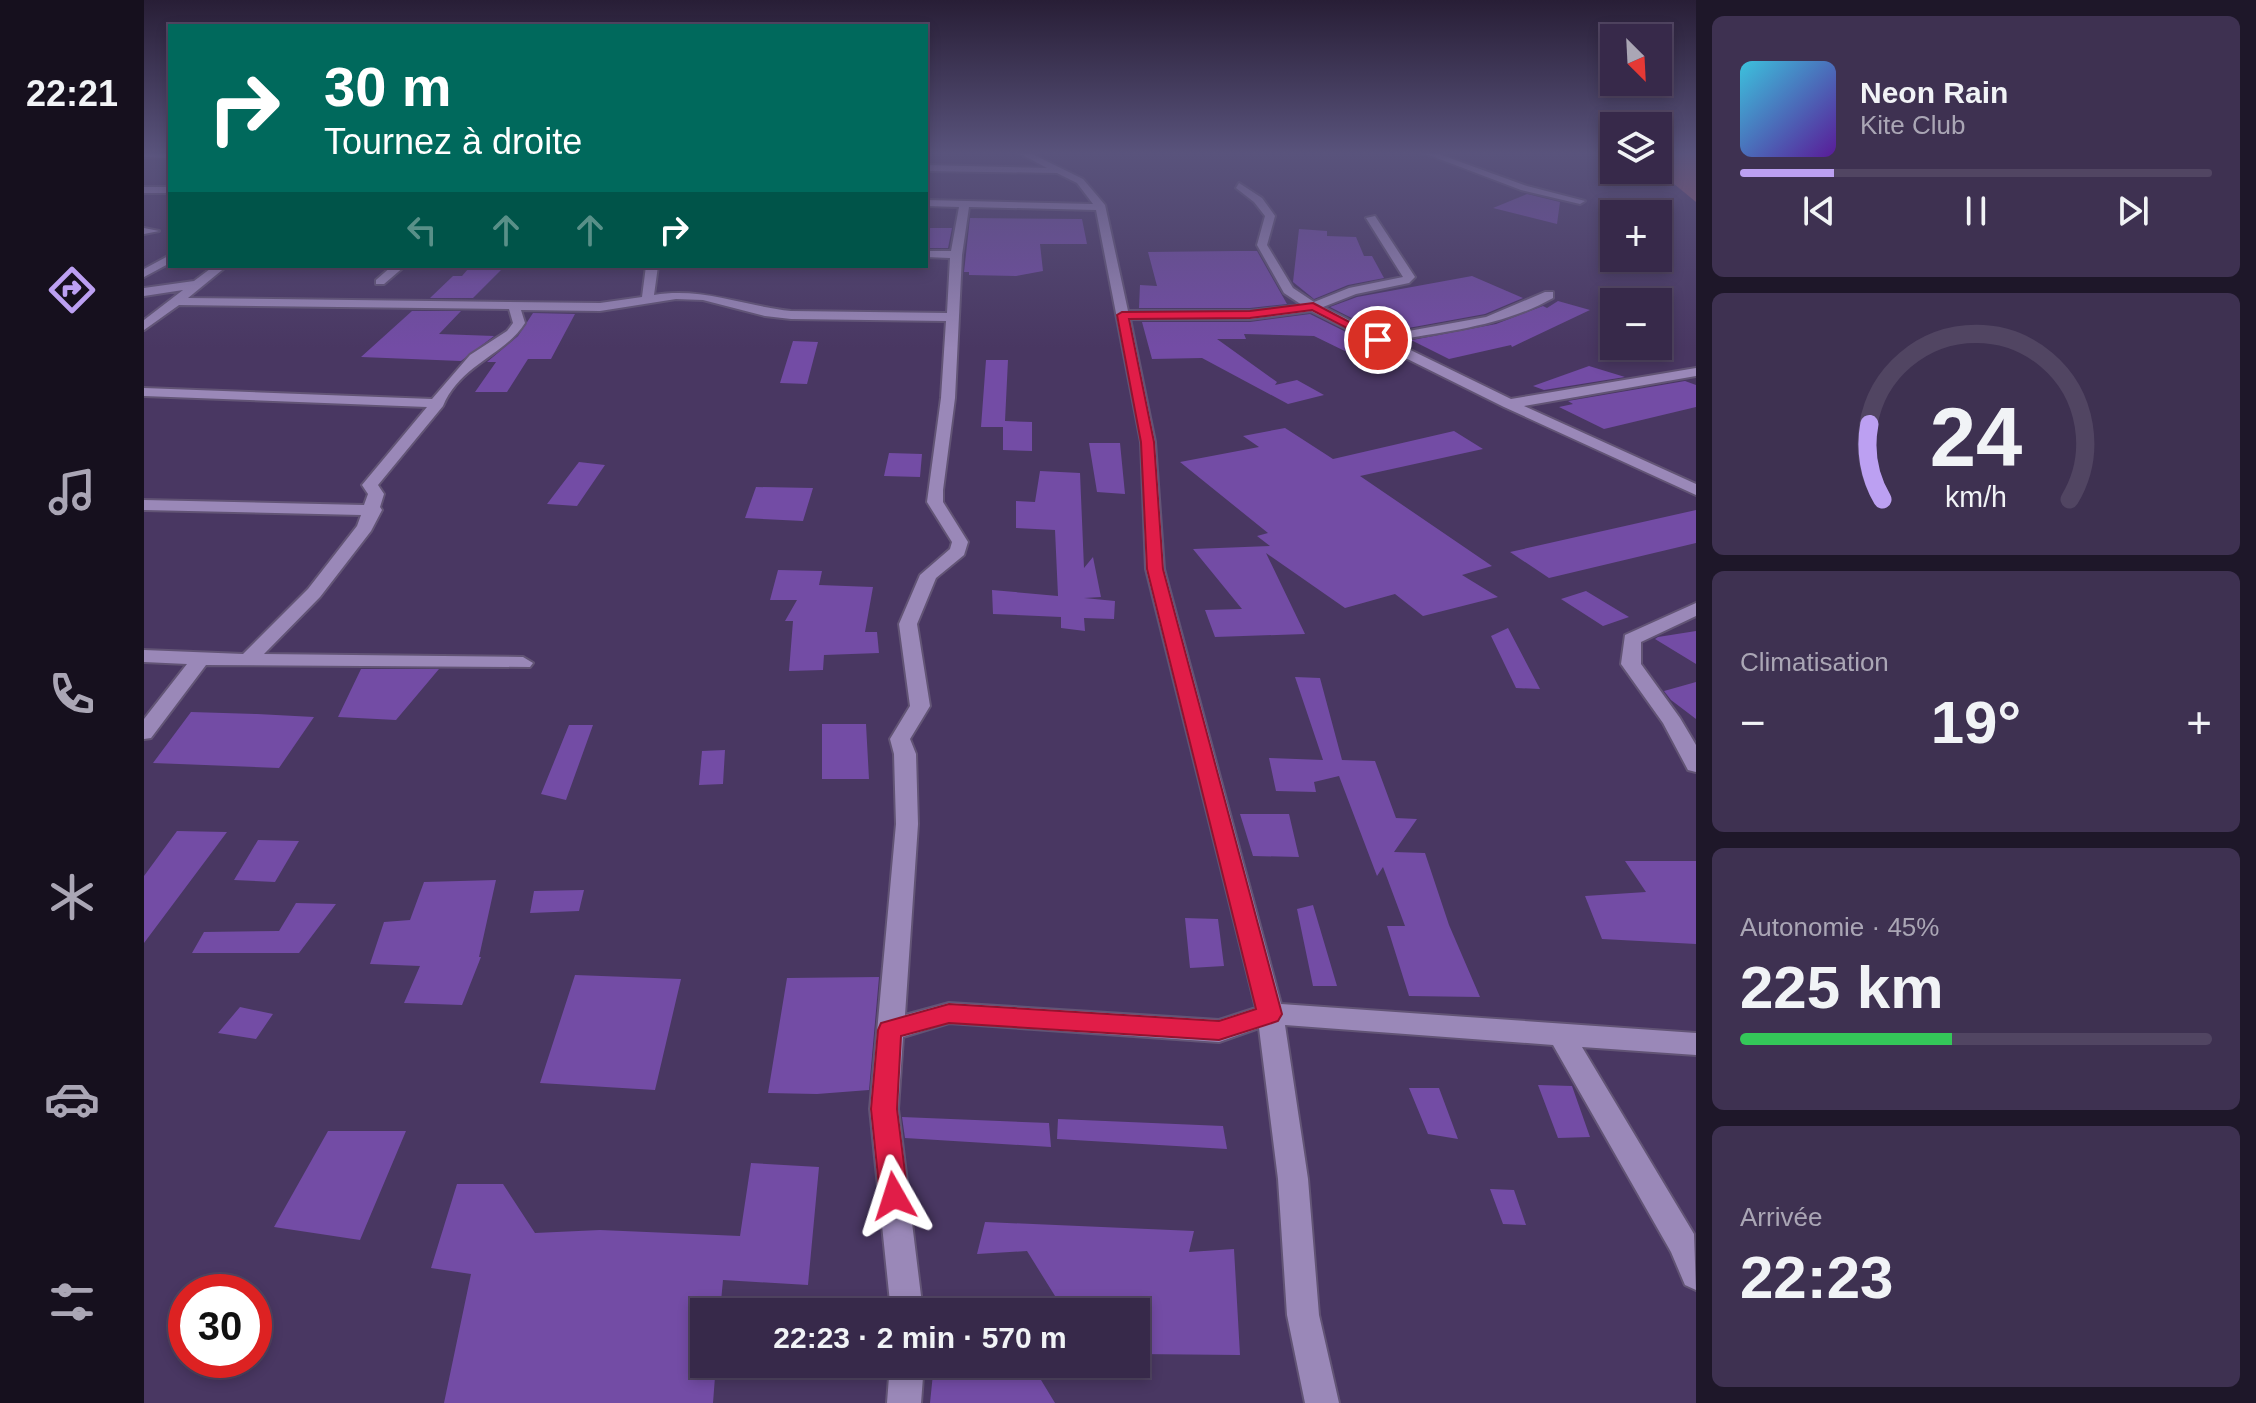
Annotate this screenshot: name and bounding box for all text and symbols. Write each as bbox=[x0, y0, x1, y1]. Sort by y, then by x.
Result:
north arrow bbox=[1600, 24, 1672, 96]
map controls bbox=[1600, 24, 1672, 360]
text: 30 m bbox=[324, 55, 452, 118]
icon: right bbox=[192, 56, 296, 160]
text: 22:21 bbox=[26, 73, 118, 114]
text: Neon Rain bbox=[1860, 76, 2008, 109]
text: Kite Club bbox=[1860, 110, 1966, 140]
button: layers bbox=[1600, 112, 1672, 184]
text: Tournez à droite bbox=[324, 121, 582, 162]
icon: previous bbox=[1797, 189, 1841, 233]
icon: pause bbox=[1954, 189, 1998, 233]
icon: next bbox=[2111, 189, 2155, 233]
button: + bbox=[1600, 200, 1672, 272]
icon: left bbox=[400, 208, 444, 252]
icon: ahead bbox=[484, 208, 528, 252]
icon: ahead bbox=[568, 208, 612, 252]
icon: right bbox=[652, 208, 696, 252]
icon: directions bbox=[44, 262, 100, 318]
button: − bbox=[1600, 288, 1672, 360]
pin bbox=[1344, 306, 1412, 374]
icon: arrive bbox=[1356, 318, 1400, 362]
text: 24 bbox=[1930, 391, 2022, 484]
icon: music bbox=[44, 464, 100, 520]
text: km/h bbox=[1945, 481, 2007, 513]
text: Climatisation bbox=[1740, 647, 1889, 677]
icon: phone bbox=[44, 666, 100, 722]
text: 19° bbox=[1931, 689, 2021, 756]
text: − bbox=[1740, 698, 1766, 747]
text: + bbox=[2186, 698, 2212, 747]
icon: climate bbox=[44, 869, 100, 925]
text: Autonomie · 45% bbox=[1740, 912, 1939, 942]
text: 225 km bbox=[1740, 954, 1944, 1021]
icon: car bbox=[44, 1071, 100, 1127]
position arrow bbox=[852, 1154, 936, 1238]
text: Arrivée bbox=[1740, 1202, 1822, 1232]
text: 22:23 bbox=[1740, 1244, 1893, 1311]
icon: filters bbox=[44, 1274, 100, 1330]
speed limit sign: 30 bbox=[168, 1274, 272, 1378]
text: 22:23 · 2 min · 570 m bbox=[773, 1321, 1067, 1354]

